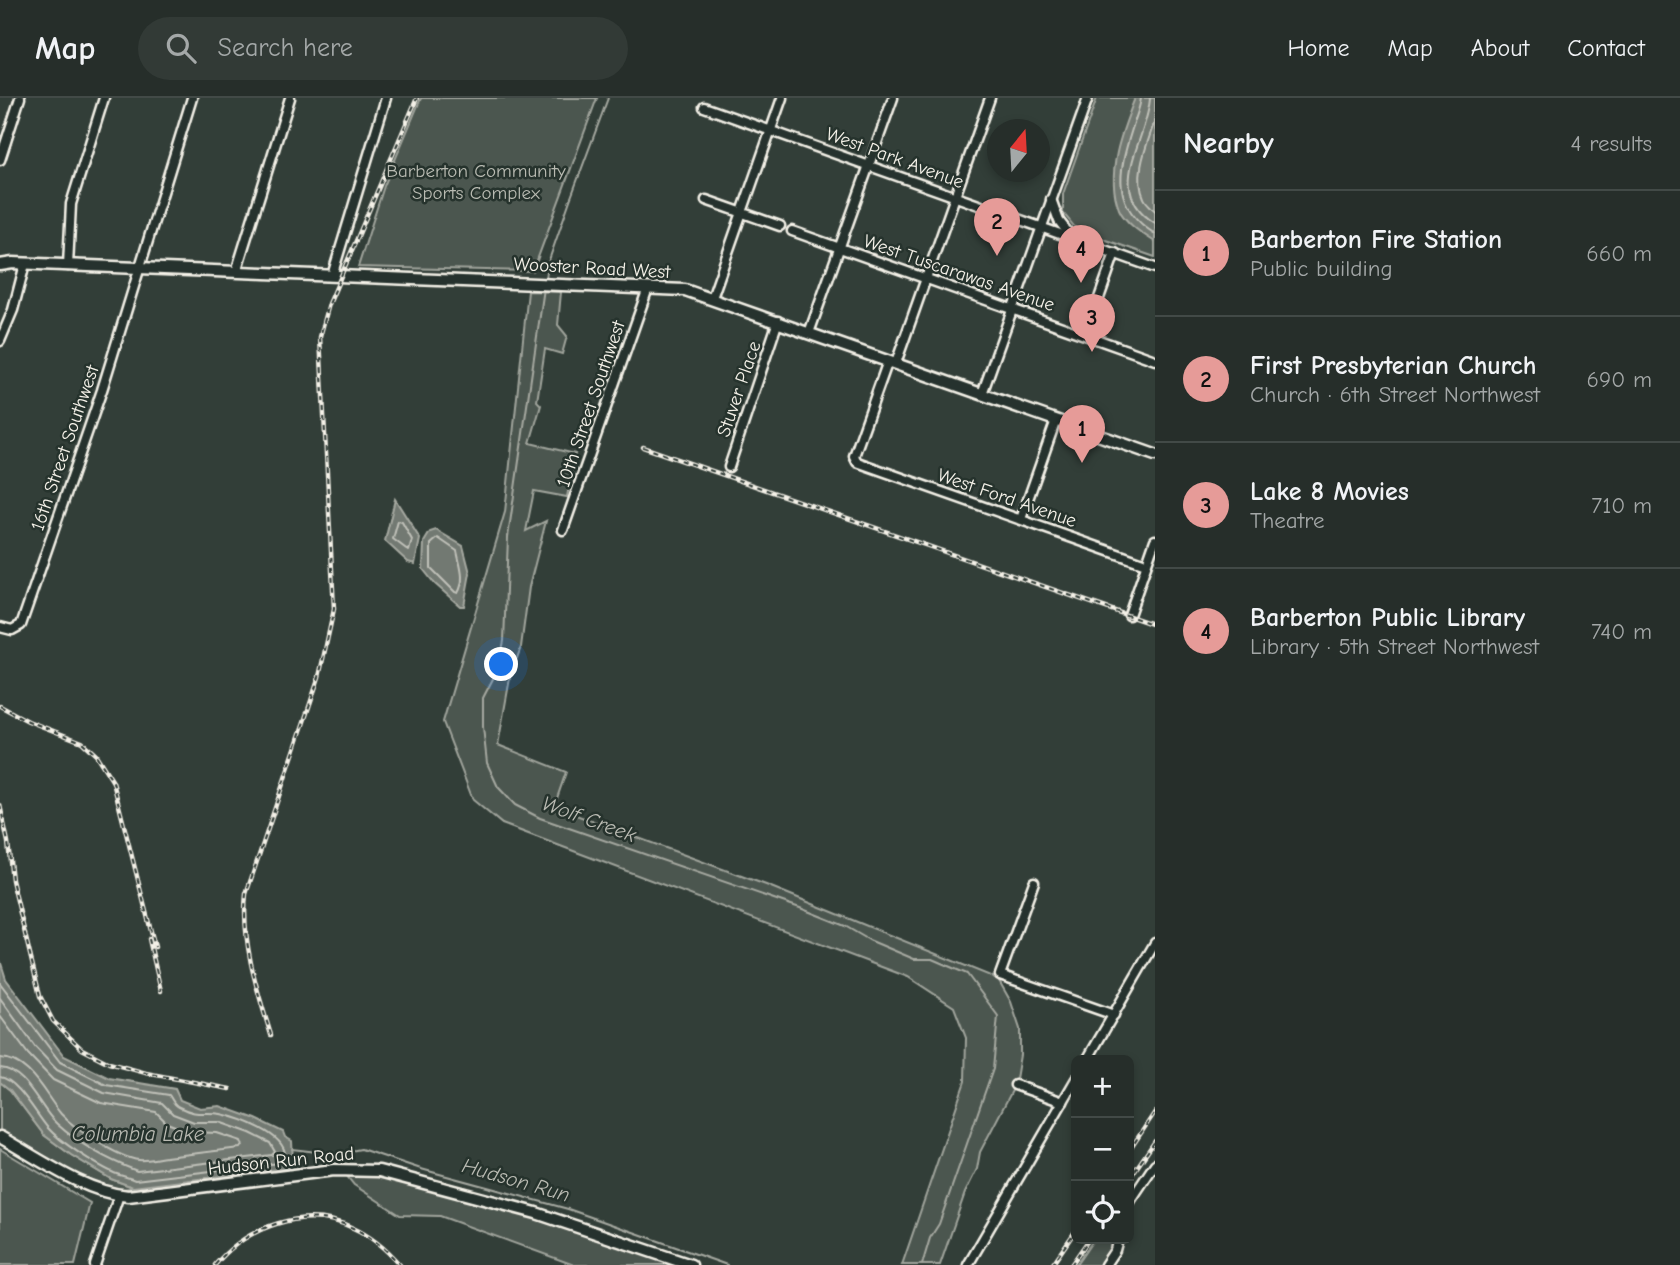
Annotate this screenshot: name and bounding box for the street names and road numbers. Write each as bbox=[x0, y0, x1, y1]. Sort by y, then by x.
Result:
street label: West Park Avenue bbox=[823, 123, 967, 193]
street label: West Tuscarawas Avenue bbox=[861, 230, 1057, 316]
street label: Wooster Road West bbox=[513, 253, 672, 283]
street label: 10th Street Southwest bbox=[552, 317, 630, 490]
street label: Stuver Place bbox=[712, 338, 766, 440]
street label: 16th Street Southwest bbox=[26, 362, 104, 534]
street label: West Ford Avenue bbox=[935, 464, 1079, 532]
street label: Hudson Run Road bbox=[207, 1142, 355, 1180]

